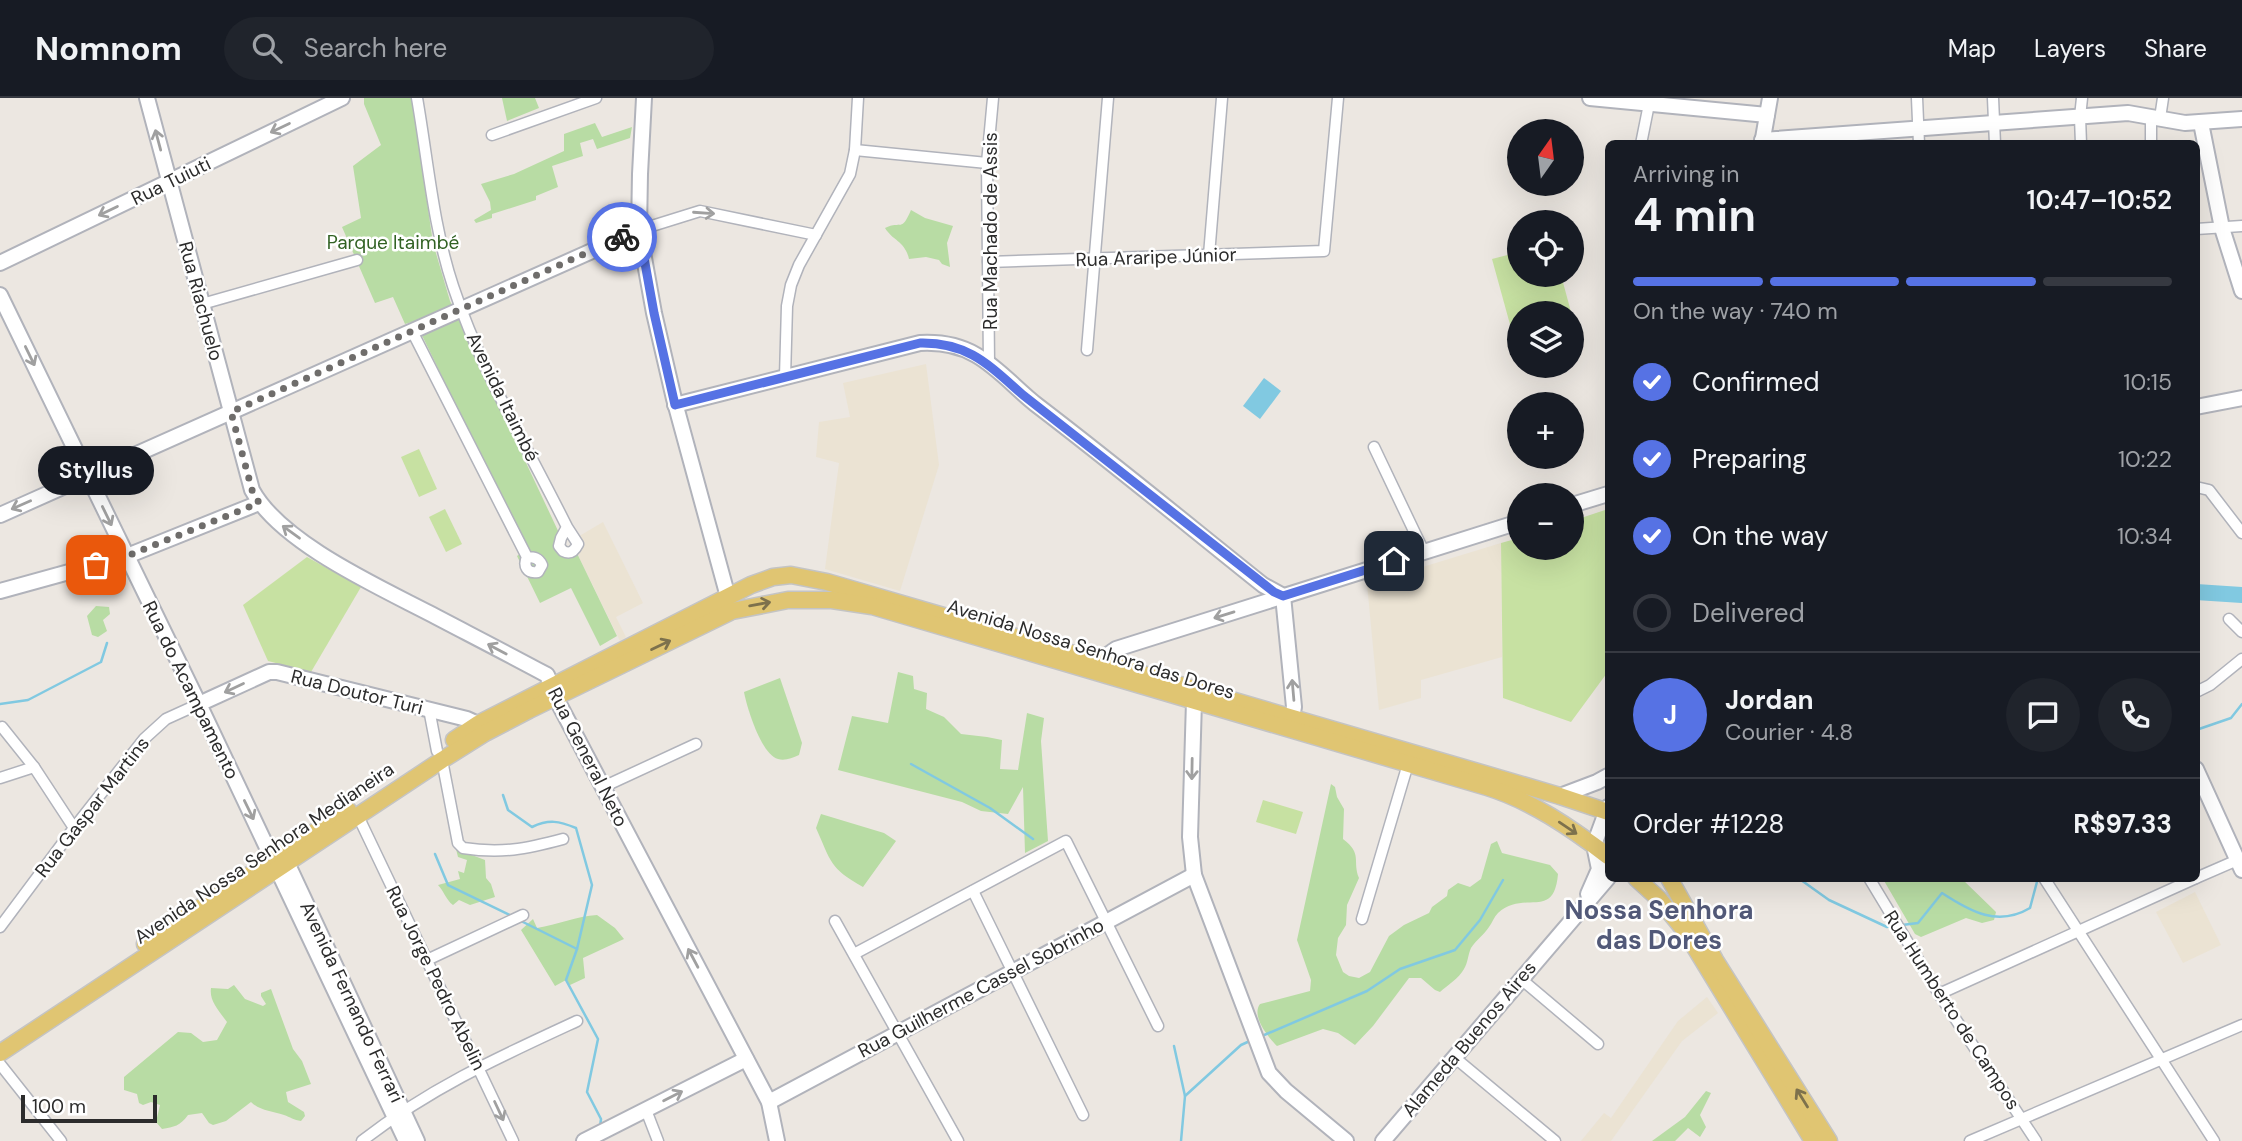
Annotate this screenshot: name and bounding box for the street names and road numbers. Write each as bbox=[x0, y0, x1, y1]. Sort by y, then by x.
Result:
street label: Rua Machado de Assis bbox=[978, 132, 1003, 330]
street label: Rua Tuiuti bbox=[127, 151, 215, 211]
street label: Rua Riachuelo bbox=[173, 238, 229, 364]
street label: Rua Araripe Júnior bbox=[1075, 242, 1237, 272]
street label: Avenida Itaimbé bbox=[461, 328, 545, 466]
street label: Avenida Nossa Senhora das Dores bbox=[944, 593, 1238, 705]
street label: Rua do Acampamento bbox=[137, 597, 245, 783]
street label: Rua Doutor Turi bbox=[288, 663, 426, 721]
street label: Rua General Neto bbox=[542, 683, 634, 831]
street label: Rua Gaspar Martins bbox=[29, 732, 155, 882]
street label: Avenida Nossa Senhora Medianeira bbox=[129, 756, 399, 950]
street label: Rua Jorge Pedro Abelin bbox=[380, 882, 492, 1074]
street label: Avenida Fernando Ferrari bbox=[294, 897, 410, 1107]
street label: Rua Humberto de Campos bbox=[1878, 906, 2026, 1114]
street label: Rua Guilherme Cassel Sobrinho bbox=[854, 912, 1108, 1064]
street label: Alameda Buenos Aires bbox=[1396, 956, 1542, 1122]

